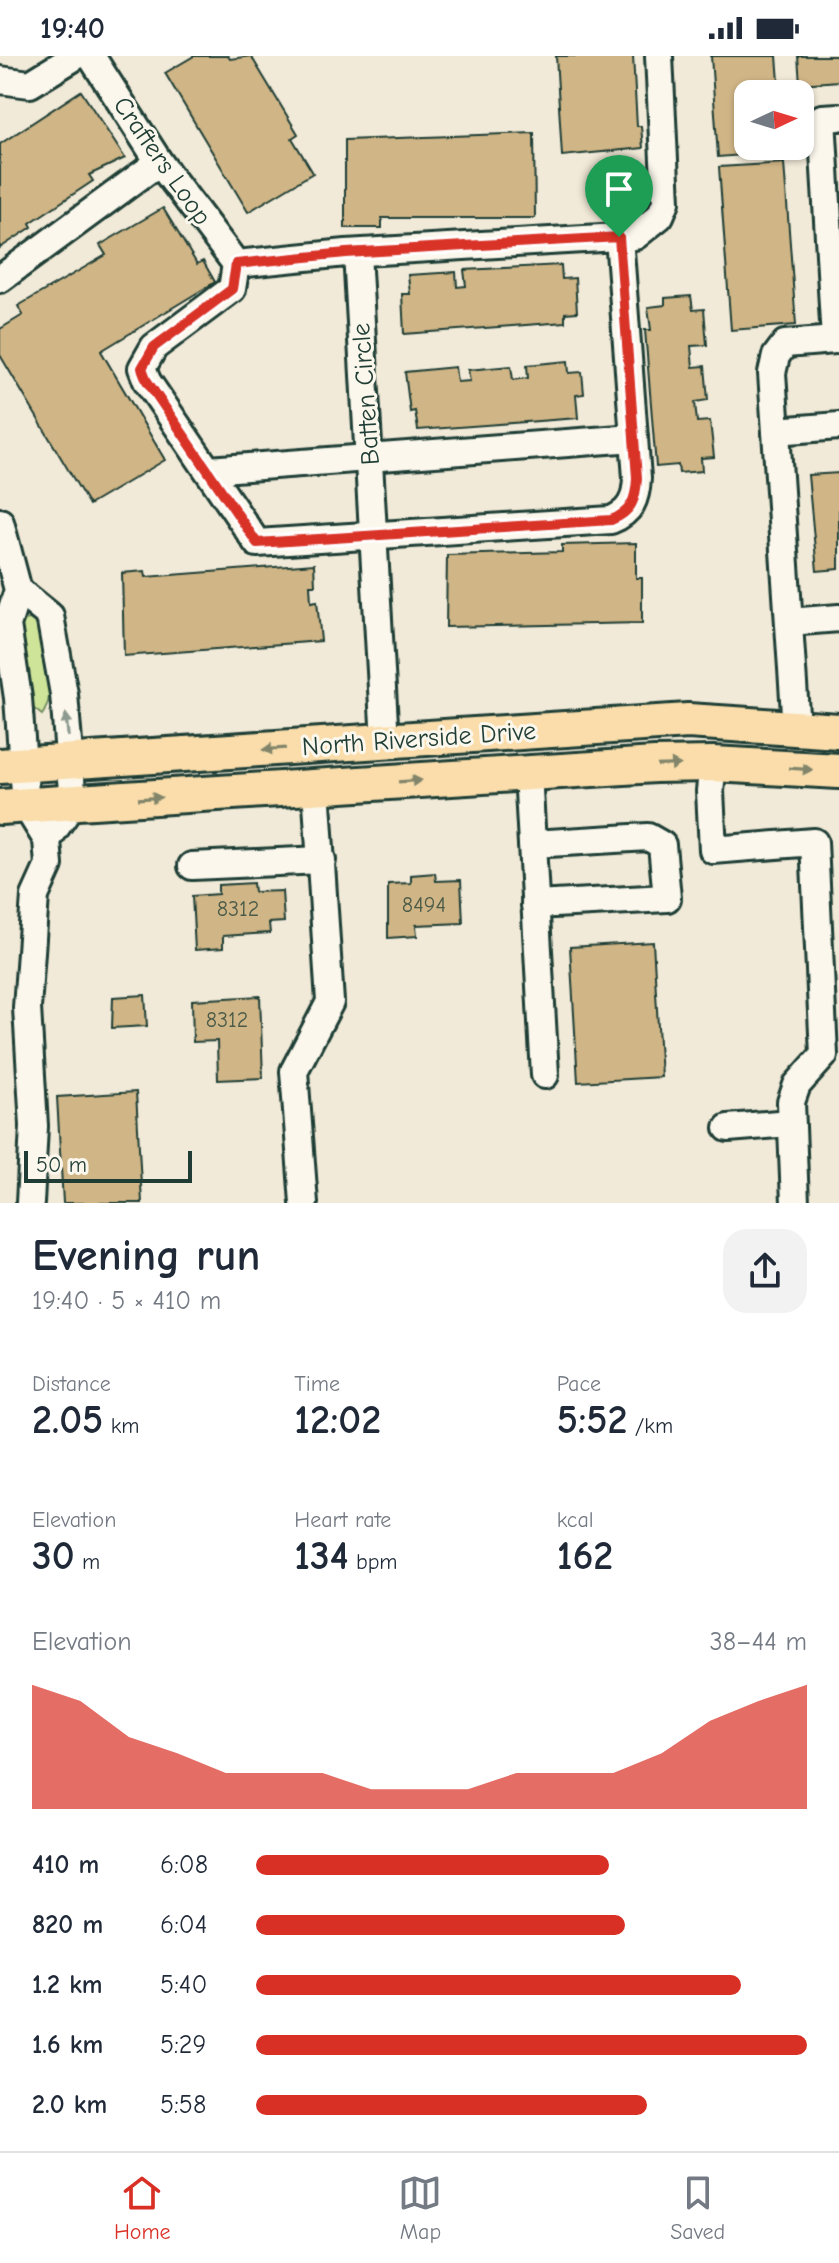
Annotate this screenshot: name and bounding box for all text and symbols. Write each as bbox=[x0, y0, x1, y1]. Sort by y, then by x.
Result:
text: 19:40 bbox=[40, 11, 105, 46]
north arrow bbox=[734, 80, 814, 160]
map controls bbox=[734, 80, 814, 160]
street label: Crafters Loop bbox=[107, 91, 217, 231]
pin bbox=[585, 155, 653, 237]
icon: arrive bbox=[597, 167, 641, 211]
street label: Batten Circle bbox=[346, 322, 386, 466]
one-way arrow bbox=[60, 712, 73, 737]
street label: North Riverside Drive bbox=[301, 716, 537, 762]
one-way arrow bbox=[262, 743, 287, 756]
one-way arrow bbox=[657, 758, 682, 771]
one-way arrow bbox=[789, 763, 814, 776]
one-way arrow bbox=[398, 774, 423, 787]
one-way arrow bbox=[138, 791, 163, 804]
house number: 8494 bbox=[402, 892, 446, 918]
house number: 8312 bbox=[217, 896, 259, 922]
house number: 8312 bbox=[206, 1007, 248, 1033]
scale bar bbox=[24, 1147, 192, 1183]
text: 50 m bbox=[36, 1152, 87, 1178]
button: share bbox=[723, 1229, 807, 1313]
text: Evening run bbox=[32, 1230, 260, 1281]
text: 19:40 · 5 × 410 m bbox=[32, 1286, 221, 1316]
text: Distance bbox=[32, 1371, 111, 1397]
text: Time bbox=[294, 1371, 340, 1397]
text: Pace bbox=[557, 1371, 601, 1397]
text: 2.05 bbox=[32, 1397, 103, 1443]
text: 12:02 bbox=[294, 1397, 381, 1443]
text: 5:52 bbox=[557, 1397, 627, 1443]
text: km bbox=[103, 1413, 139, 1439]
text: /km bbox=[627, 1413, 673, 1439]
text: Elevation bbox=[32, 1507, 116, 1533]
text: Heart rate bbox=[294, 1507, 391, 1533]
text: kcal bbox=[557, 1507, 594, 1533]
text: 30 bbox=[32, 1533, 75, 1579]
text: 134 bbox=[294, 1533, 349, 1579]
text: 162 bbox=[557, 1533, 613, 1579]
text: m bbox=[75, 1549, 100, 1575]
text: bpm bbox=[349, 1549, 398, 1575]
text: Elevation bbox=[32, 1627, 132, 1657]
text: 38–44 m bbox=[709, 1627, 807, 1657]
text: 410 m bbox=[32, 1850, 99, 1880]
text: 6:08 bbox=[160, 1850, 208, 1880]
text: 820 m bbox=[32, 1910, 103, 1940]
text: 6:04 bbox=[160, 1910, 207, 1940]
text: 1.2 km bbox=[32, 1970, 103, 2000]
text: 5:40 bbox=[160, 1970, 207, 2000]
text: 1.6 km bbox=[32, 2030, 103, 2060]
text: 5:29 bbox=[160, 2030, 206, 2060]
text: 2.0 km bbox=[32, 2090, 107, 2120]
text: 5:58 bbox=[160, 2090, 206, 2120]
tab: Home bbox=[114, 2171, 171, 2245]
tab: Map bbox=[398, 2171, 442, 2245]
tab: Saved bbox=[670, 2171, 725, 2245]

